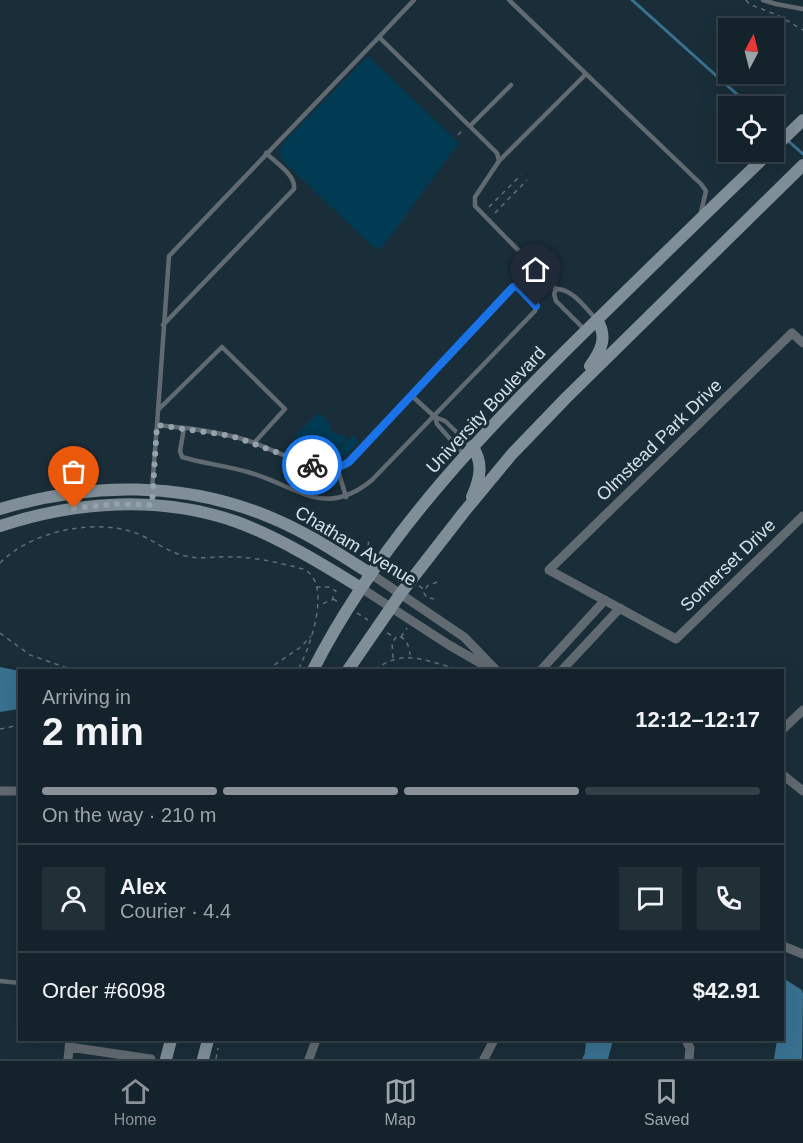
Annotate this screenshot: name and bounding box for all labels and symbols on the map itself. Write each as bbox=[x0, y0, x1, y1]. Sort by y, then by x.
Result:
north arrow bbox=[718, 18, 784, 84]
pin bbox=[510, 244, 561, 306]
street label: University Boulevard bbox=[422, 343, 550, 477]
street label: Olmstead Park Drive bbox=[592, 375, 726, 505]
courier bbox=[282, 435, 342, 495]
pin bbox=[48, 446, 99, 508]
street label: Chatham Avenue bbox=[292, 502, 420, 590]
street label: Somerset Drive bbox=[676, 515, 780, 615]

